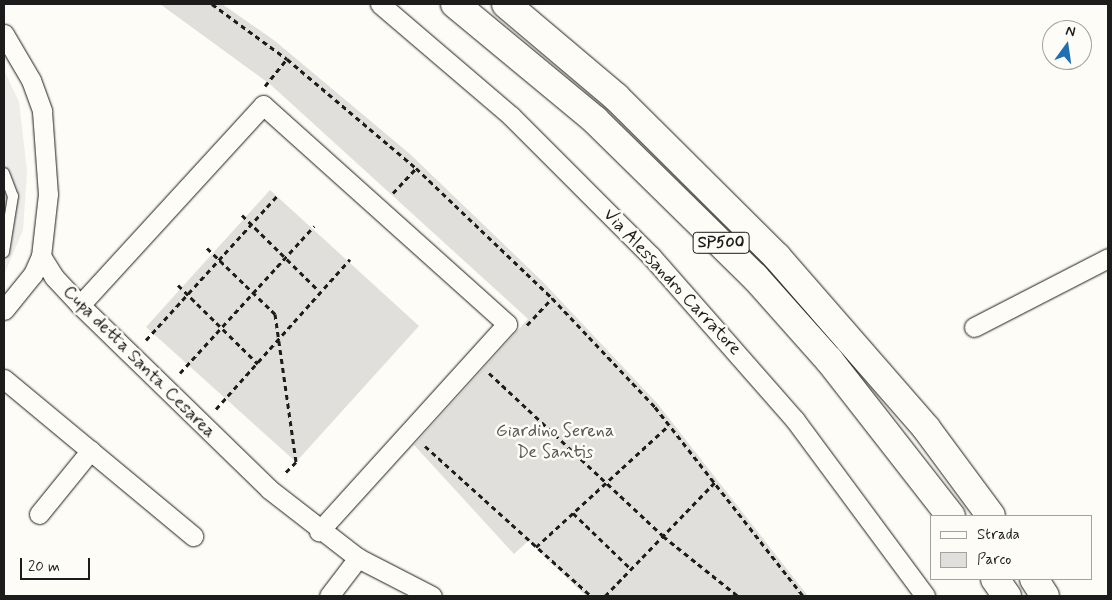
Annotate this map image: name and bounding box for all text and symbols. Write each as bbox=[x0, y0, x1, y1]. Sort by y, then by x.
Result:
north arrow bbox=[1042, 20, 1092, 70]
text: N bbox=[1064, 22, 1077, 41]
street label: Via Alessandro Carratore bbox=[598, 203, 746, 361]
road number: SP500 bbox=[692, 230, 750, 256]
street label: Cupa detta Santa Cesarea bbox=[59, 282, 219, 442]
park label: Giardino Serena De Santis bbox=[492, 421, 618, 464]
legend bbox=[930, 515, 1092, 580]
text: Strada bbox=[977, 525, 1020, 545]
scale bar bbox=[22, 548, 92, 580]
text: Parco bbox=[977, 550, 1011, 570]
text: 20 m bbox=[28, 557, 60, 577]

